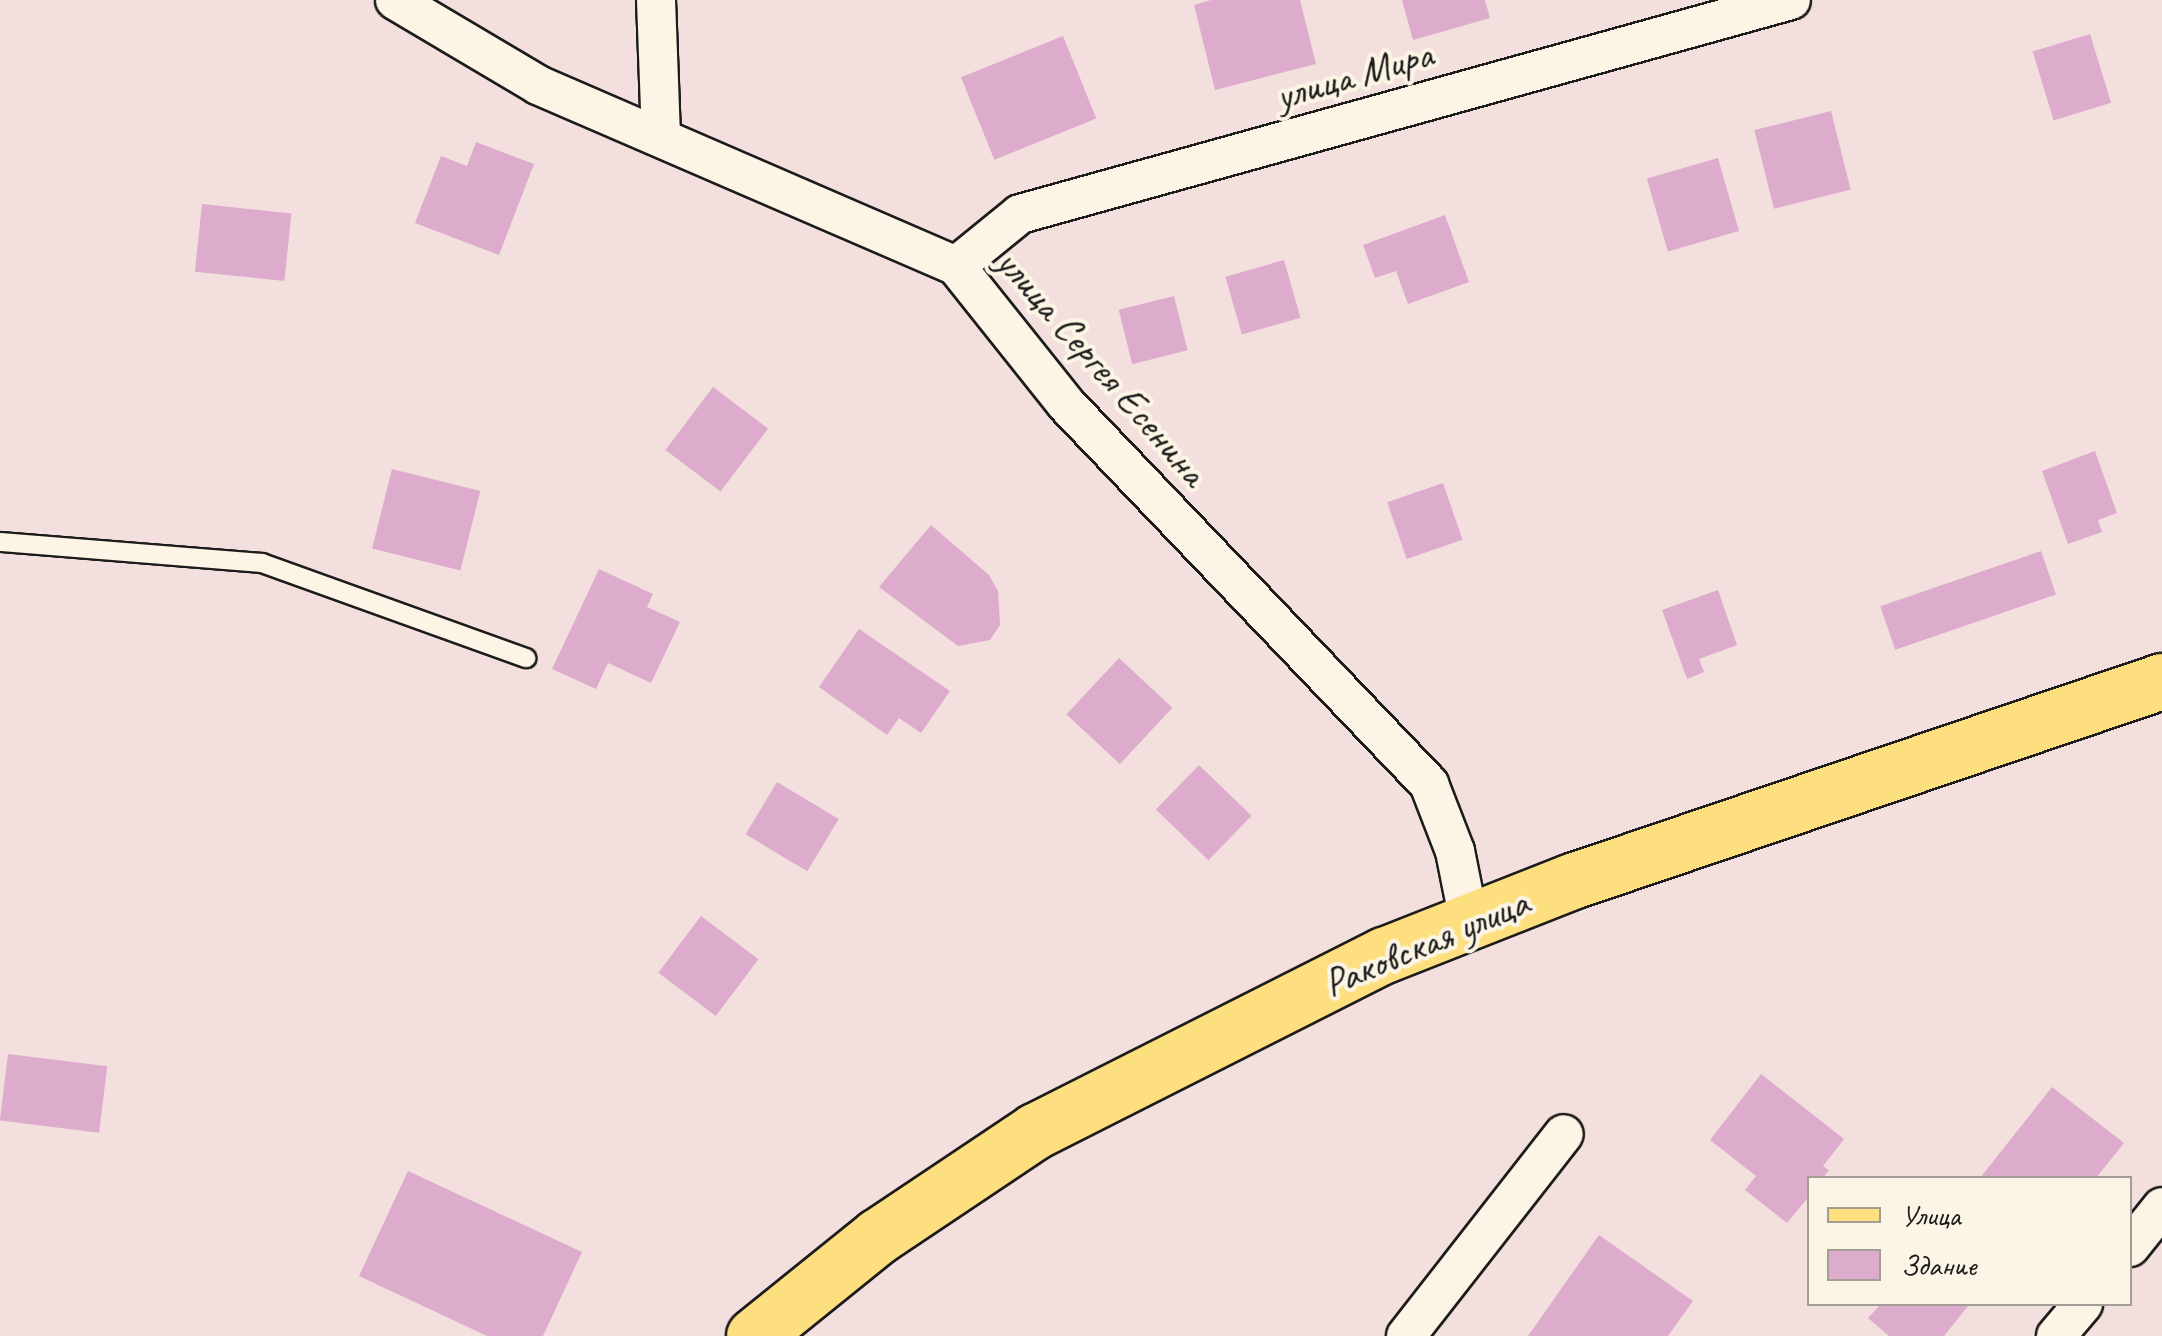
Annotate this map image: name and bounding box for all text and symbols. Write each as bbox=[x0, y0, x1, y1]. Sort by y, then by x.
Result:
street label: улица Мира bbox=[1270, 30, 1438, 120]
street label: улица Сергея Есенина bbox=[986, 239, 1218, 495]
street label: Раковская улица bbox=[1315, 878, 1537, 1008]
legend bbox=[1807, 1176, 2132, 1306]
text: Улица bbox=[1901, 1196, 1960, 1234]
text: Здание bbox=[1901, 1246, 1976, 1284]

